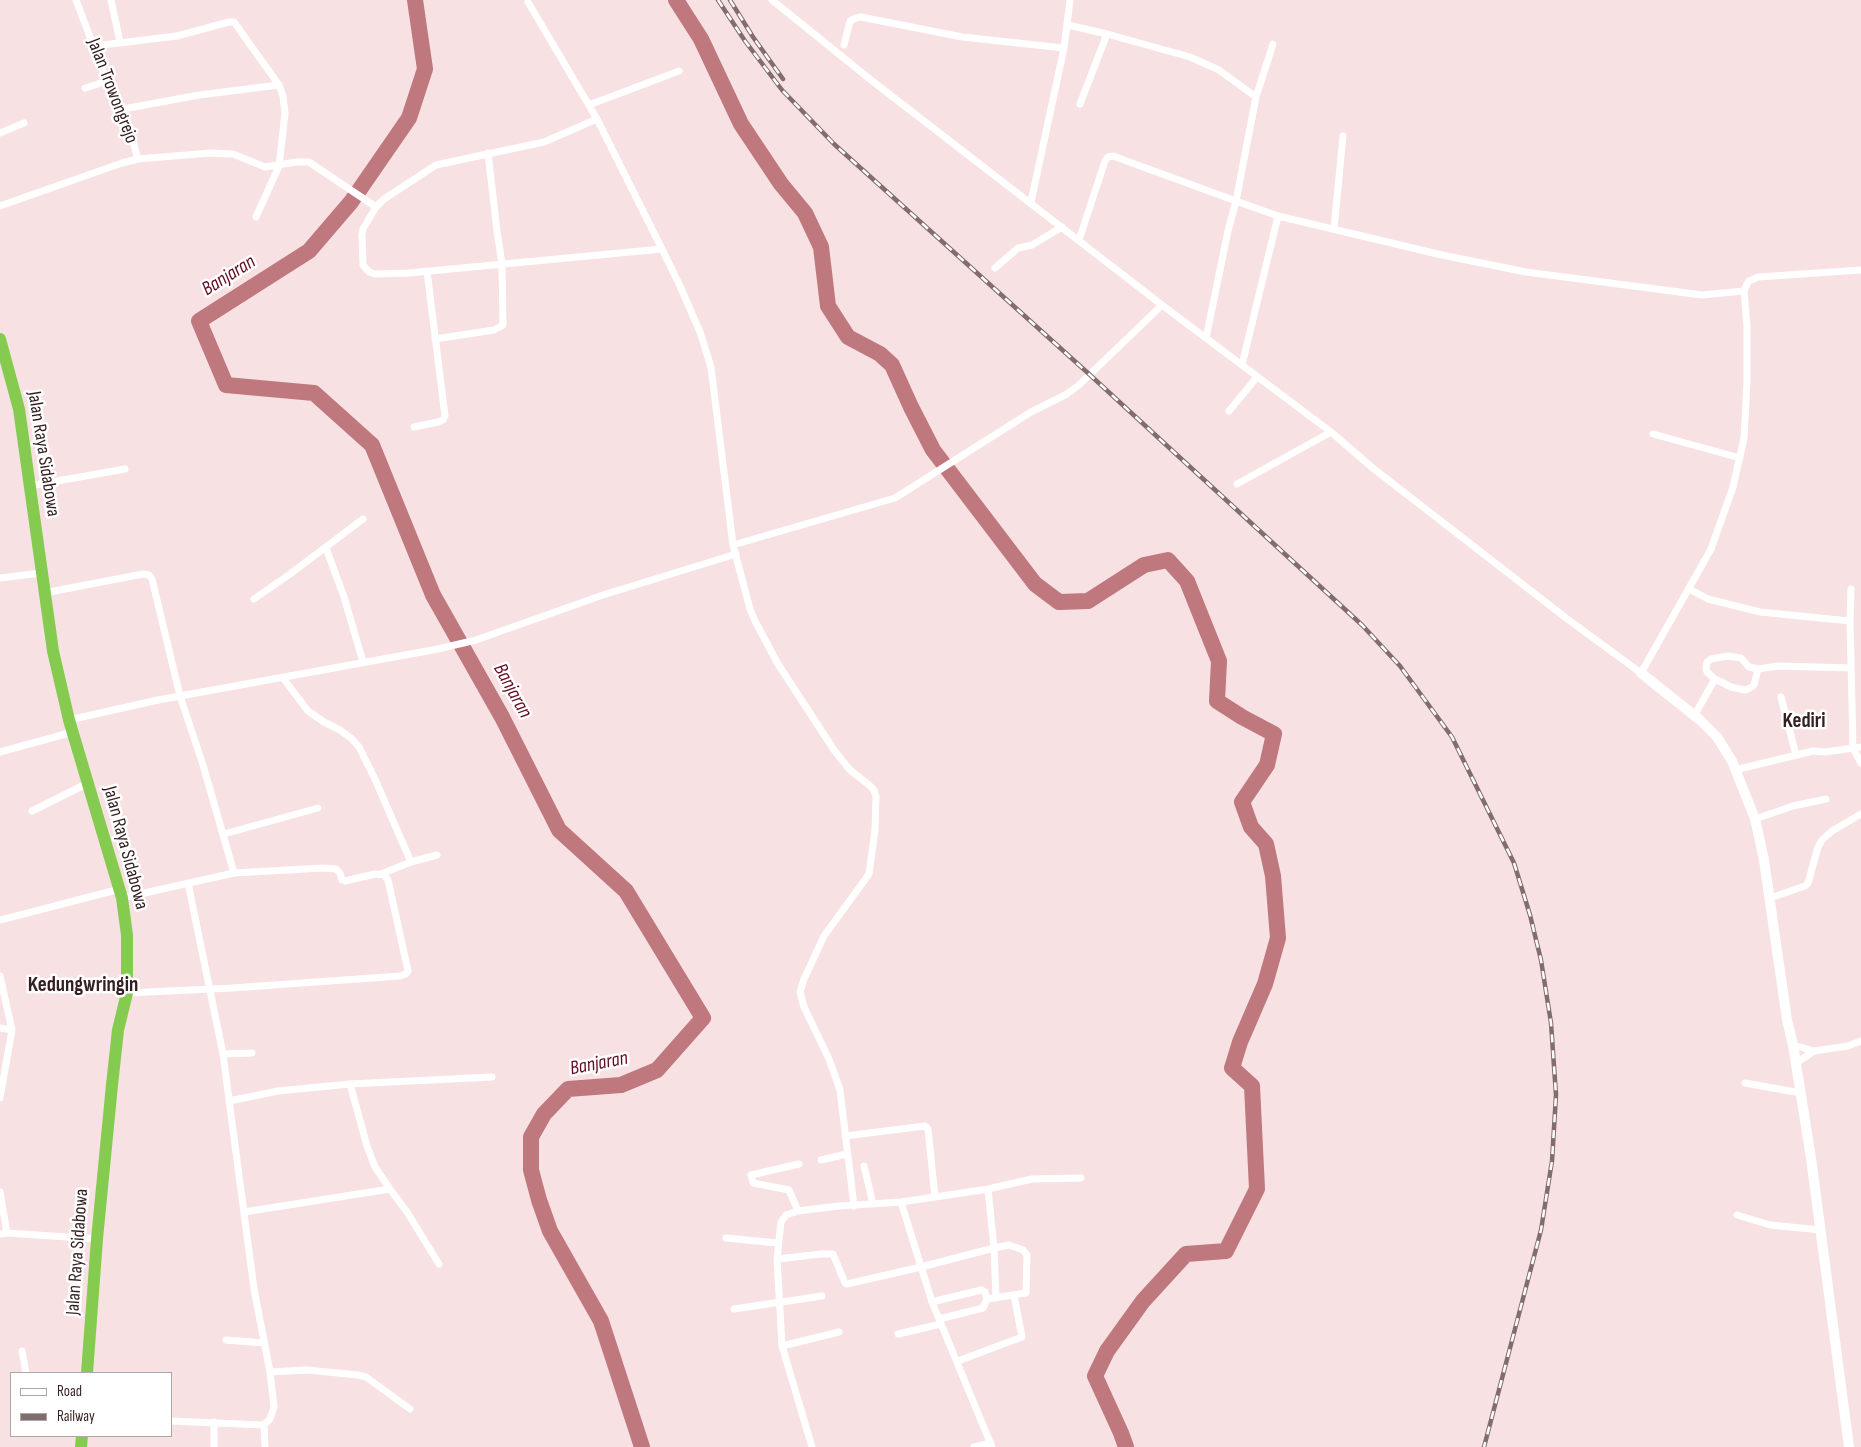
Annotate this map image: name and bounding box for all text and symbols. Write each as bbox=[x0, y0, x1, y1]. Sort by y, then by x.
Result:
street label: Jalan Trowongrejo bbox=[82, 35, 142, 147]
water label: Banjaran bbox=[198, 250, 260, 302]
street label: Jalan Raya Sidabowa bbox=[22, 390, 64, 518]
water label: Banjaran bbox=[487, 660, 537, 722]
district label: Kediri bbox=[1782, 709, 1826, 735]
street label: Jalan Raya Sidabowa bbox=[98, 784, 152, 912]
district label: Kedungwringin bbox=[28, 973, 138, 999]
water label: Banjaran bbox=[568, 1047, 630, 1081]
street label: Jalan Raya Sidabowa bbox=[62, 1188, 94, 1316]
legend bbox=[10, 1372, 172, 1437]
text: Road bbox=[57, 1382, 82, 1401]
text: Railway bbox=[57, 1407, 95, 1426]

